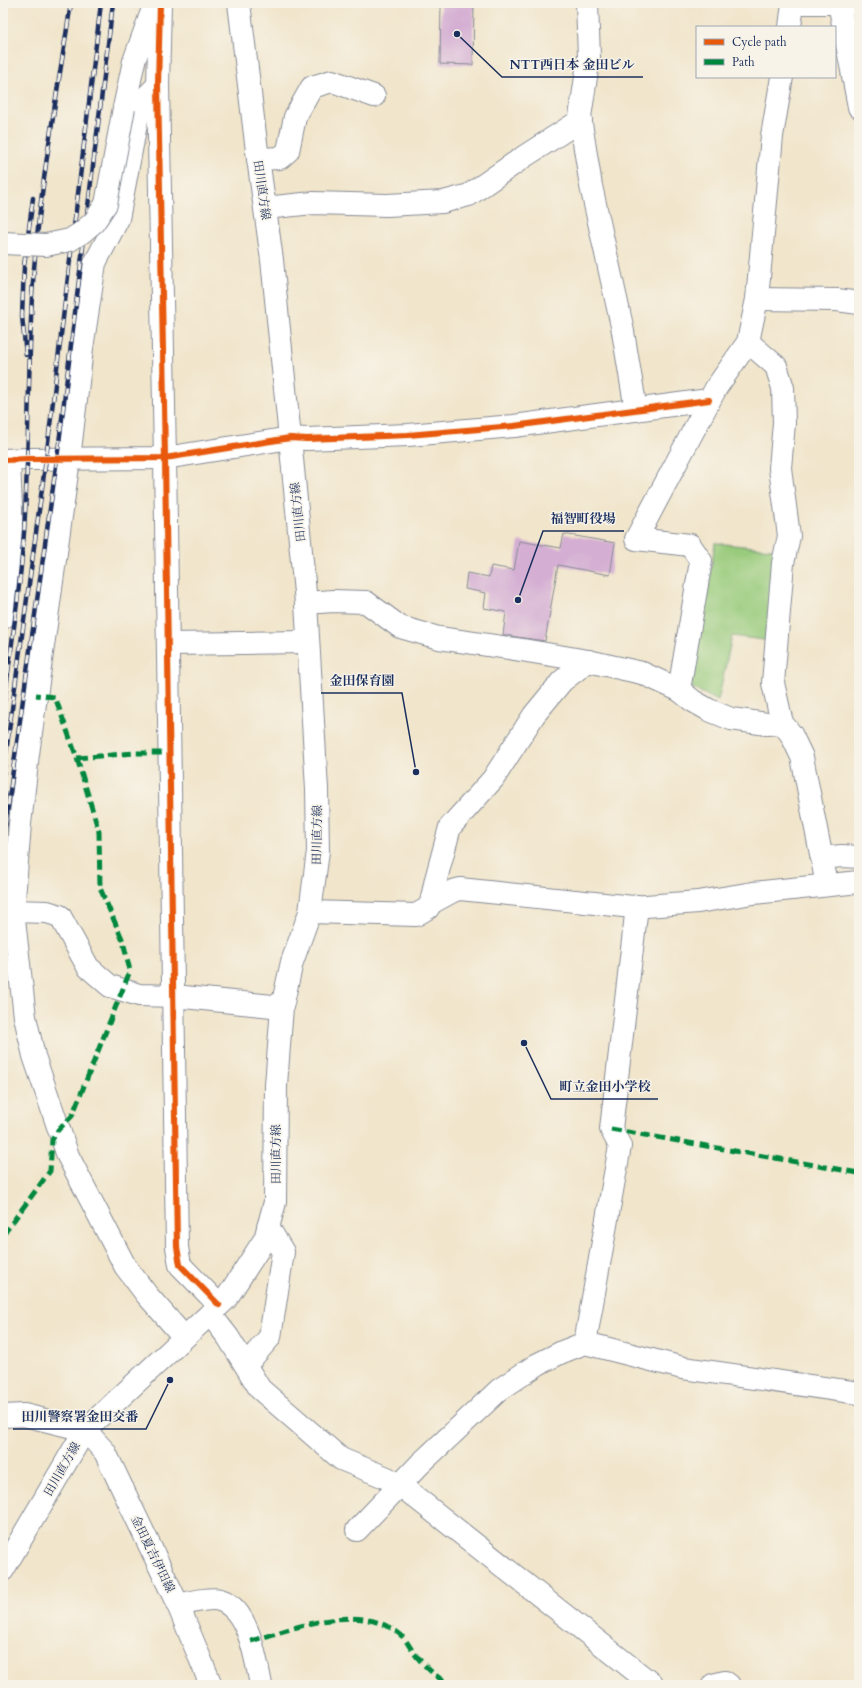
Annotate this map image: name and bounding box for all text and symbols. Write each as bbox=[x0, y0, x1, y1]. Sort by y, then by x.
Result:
legend bbox=[696, 26, 836, 78]
text: Cycle path bbox=[732, 34, 787, 50]
callout: NTT西日本 金田ビル bbox=[502, 52, 643, 77]
text: Path bbox=[732, 54, 755, 70]
text: NTT西日本 金田ビル bbox=[510, 56, 634, 74]
street label: 田川直方線 bbox=[250, 159, 274, 221]
street label: 田川直方線 bbox=[287, 481, 309, 543]
callout: 福智町役場 bbox=[543, 506, 624, 531]
text: 福智町役場 bbox=[550, 510, 616, 528]
callout: 金田保育園 bbox=[321, 668, 402, 693]
text: 金田保育園 bbox=[329, 672, 395, 690]
street label: 田川直方線 bbox=[308, 805, 326, 865]
callout: 町立金田小学校 bbox=[551, 1074, 658, 1099]
text: 町立金田小学校 bbox=[559, 1078, 651, 1096]
street label: 田川直方線 bbox=[268, 1124, 284, 1184]
callout: 田川警察署金田交番 bbox=[13, 1404, 146, 1429]
text: 田川警察署金田交番 bbox=[21, 1408, 139, 1426]
street label: 田川直方線 bbox=[40, 1439, 84, 1499]
street label: 金田夏吉伊田線 bbox=[127, 1513, 179, 1595]

